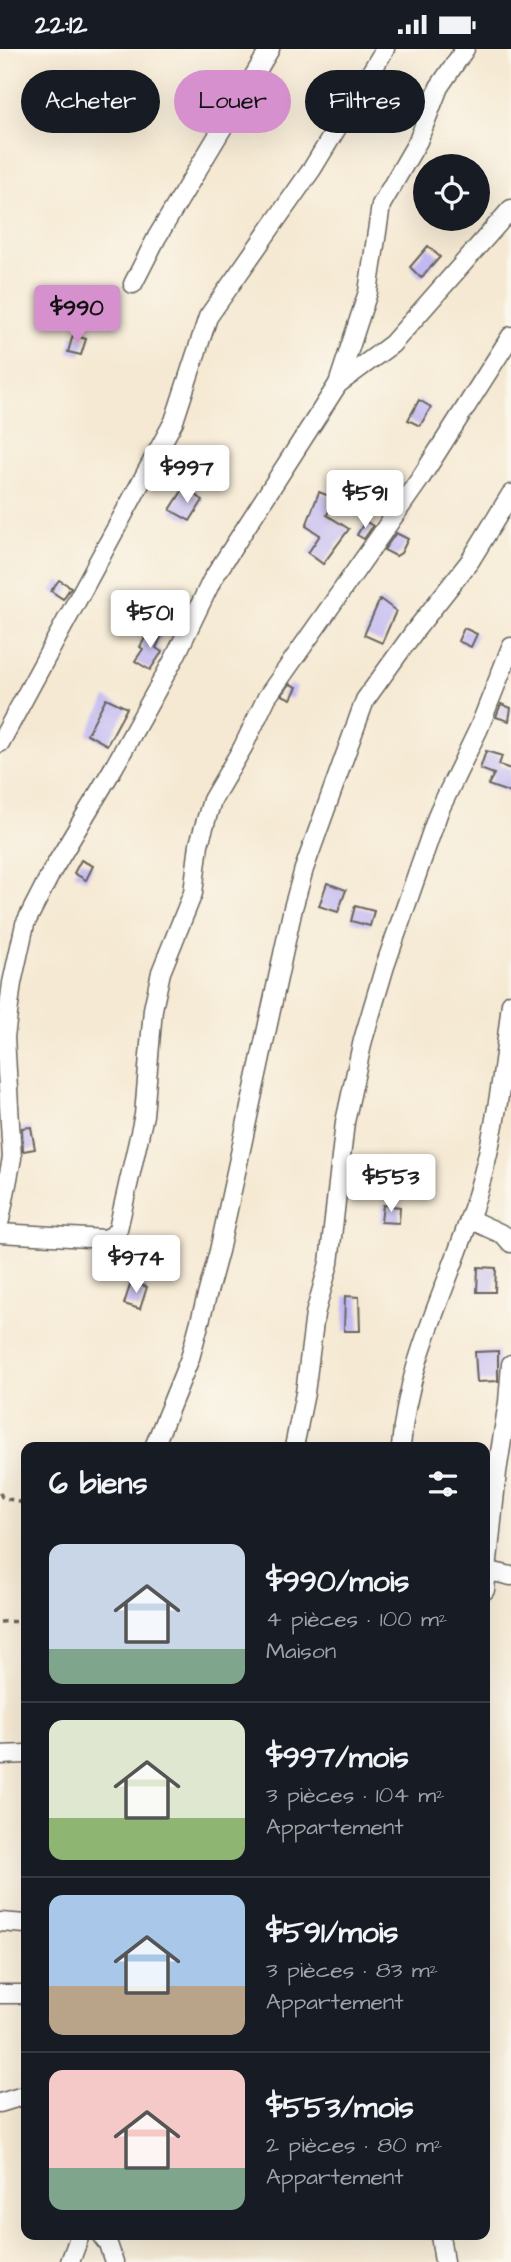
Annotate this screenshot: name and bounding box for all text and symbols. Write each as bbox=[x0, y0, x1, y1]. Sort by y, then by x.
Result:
text: 22:12 bbox=[35, 7, 87, 43]
chip: Acheter bbox=[21, 70, 160, 133]
chip: Louer bbox=[174, 70, 291, 133]
chip: Filtres bbox=[305, 70, 425, 133]
map controls bbox=[413, 154, 490, 231]
button: locate bbox=[413, 154, 490, 231]
pin: $990 bbox=[36, 285, 118, 345]
text: $990 bbox=[50, 292, 104, 324]
pin: $997 bbox=[146, 445, 228, 505]
text: $997 bbox=[160, 452, 214, 484]
pin: $591 bbox=[324, 470, 406, 530]
text: $591 bbox=[342, 477, 388, 509]
pin: $501 bbox=[109, 591, 191, 650]
text: $501 bbox=[127, 597, 173, 629]
pin: $553 bbox=[350, 1155, 432, 1214]
text: $553 bbox=[362, 1161, 420, 1193]
pin: $974 bbox=[95, 1235, 177, 1295]
text: $974 bbox=[108, 1242, 164, 1274]
text: 6 biens bbox=[49, 1463, 148, 1505]
icon: filters bbox=[424, 1465, 462, 1503]
text: $990/mois bbox=[266, 1561, 409, 1603]
icon: home bbox=[105, 1572, 189, 1656]
text: 4 pièces · 100 m² bbox=[266, 1603, 447, 1635]
text: Maison bbox=[266, 1635, 336, 1667]
text: $997/mois bbox=[266, 1737, 409, 1779]
icon: home bbox=[105, 1748, 189, 1832]
text: 3 pièces · 104 m² bbox=[266, 1779, 445, 1811]
text: Appartement bbox=[266, 1811, 404, 1843]
text: $591/mois bbox=[266, 1912, 398, 1954]
icon: home bbox=[105, 1923, 189, 2007]
text: 3 pièces · 83 m² bbox=[266, 1954, 438, 1986]
text: Appartement bbox=[266, 1986, 404, 2018]
text: $553/mois bbox=[266, 2087, 414, 2129]
icon: home bbox=[105, 2098, 189, 2182]
text: 2 pièces · 80 m² bbox=[266, 2129, 442, 2161]
text: Appartement bbox=[266, 2161, 404, 2193]

